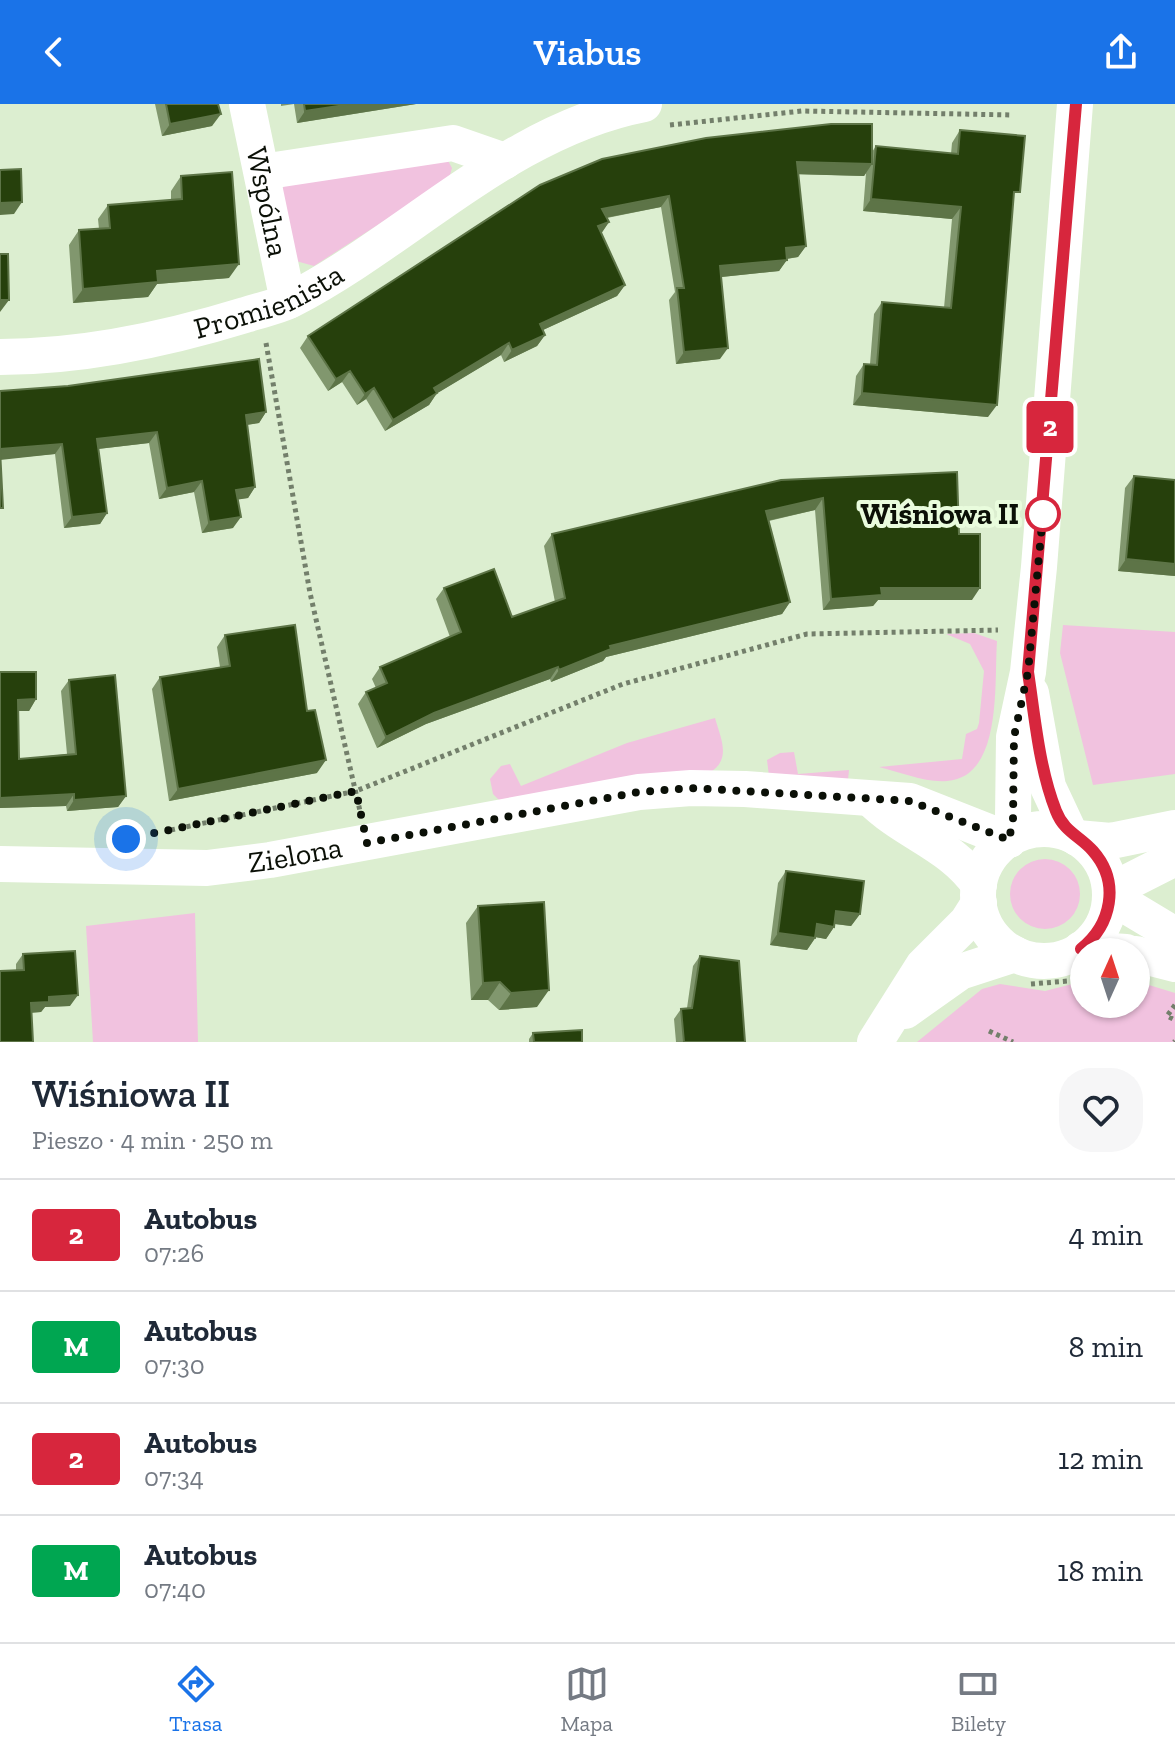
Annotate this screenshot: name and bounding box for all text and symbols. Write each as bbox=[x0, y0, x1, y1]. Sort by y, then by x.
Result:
icon: back bbox=[32, 30, 76, 74]
icon: share bbox=[1099, 30, 1143, 74]
text: Viabus bbox=[533, 31, 642, 74]
street label: Wspólna bbox=[238, 144, 296, 260]
street label: Promienista bbox=[190, 256, 350, 347]
line badge: 2 bbox=[1024, 401, 1076, 453]
text: 2 bbox=[1042, 410, 1058, 443]
place label: Wiśniowa II bbox=[861, 496, 1019, 532]
marker: Wiśniowa II bbox=[1026, 497, 1060, 531]
your location bbox=[106, 819, 146, 859]
street label: Zielona bbox=[246, 829, 345, 881]
north arrow bbox=[1070, 938, 1150, 1018]
map controls bbox=[1070, 938, 1150, 1018]
button: heart bbox=[1059, 1068, 1143, 1152]
text: Wiśniowa II bbox=[32, 1071, 230, 1117]
text: Pieszo · 4 min · 250 m bbox=[32, 1124, 273, 1156]
text: Autobus bbox=[144, 1201, 257, 1237]
text: 4 min bbox=[1069, 1217, 1143, 1253]
text: 2 bbox=[68, 1218, 84, 1251]
text: 07:26 bbox=[144, 1237, 204, 1269]
text: Autobus bbox=[144, 1313, 257, 1349]
text: 8 min bbox=[1069, 1329, 1143, 1365]
text: M bbox=[63, 1330, 89, 1363]
text: 07:30 bbox=[144, 1349, 205, 1381]
text: Autobus bbox=[144, 1425, 257, 1461]
text: 12 min bbox=[1058, 1441, 1143, 1477]
text: 2 bbox=[68, 1442, 84, 1475]
text: 07:34 bbox=[144, 1461, 204, 1493]
text: Autobus bbox=[144, 1537, 257, 1573]
text: 18 min bbox=[1057, 1553, 1143, 1589]
text: M bbox=[63, 1554, 89, 1587]
text: 07:40 bbox=[144, 1573, 206, 1605]
tab: Trasa bbox=[169, 1662, 222, 1737]
tab: Mapa bbox=[560, 1662, 613, 1737]
tab: Bilety bbox=[951, 1662, 1006, 1737]

